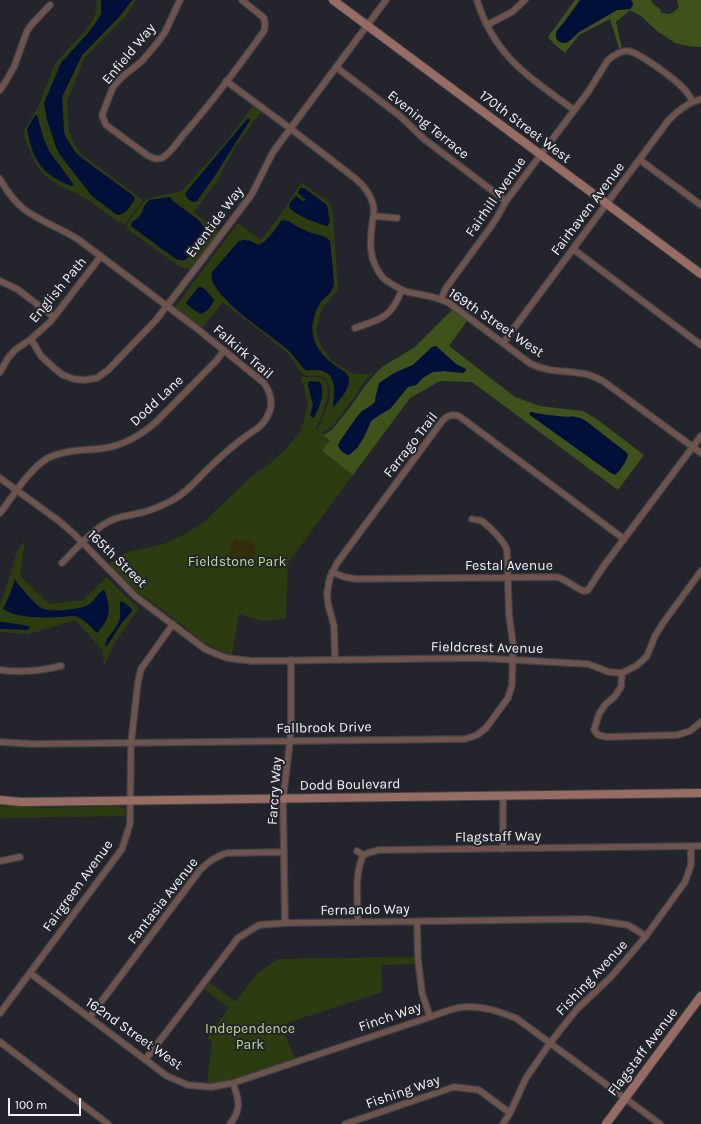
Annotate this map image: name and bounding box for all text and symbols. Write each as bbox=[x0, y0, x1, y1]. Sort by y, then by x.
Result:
street label: Enfield Way bbox=[99, 20, 159, 88]
street label: Evening Terrace bbox=[384, 87, 472, 163]
street label: 170th Street West bbox=[476, 87, 574, 167]
street label: Fairhill Avenue bbox=[462, 154, 530, 240]
street label: Fairhaven Avenue bbox=[548, 159, 628, 259]
street label: Eventide Way bbox=[183, 183, 247, 261]
street label: English Path bbox=[26, 254, 90, 326]
street label: 169th Street West bbox=[445, 285, 547, 361]
street label: Falkirk Trail bbox=[210, 321, 276, 383]
street label: Dodd Lane bbox=[127, 372, 187, 430]
street label: Farrago Trail bbox=[380, 409, 442, 481]
street label: 165th Street bbox=[84, 527, 150, 591]
park label: Fieldstone Park bbox=[188, 554, 286, 570]
street label: Festal Avenue bbox=[465, 558, 553, 574]
street label: Fieldcrest Avenue bbox=[431, 639, 543, 657]
street label: Fallbrook Drive bbox=[276, 719, 372, 737]
street label: Farcry Way bbox=[264, 756, 286, 826]
street label: Dodd Boulevard bbox=[299, 776, 401, 794]
street label: Flagstaff Way bbox=[455, 828, 541, 846]
street label: Fairgreen Avenue bbox=[39, 837, 117, 935]
street label: Fantasia Avenue bbox=[124, 855, 202, 947]
street label: Fernando Way bbox=[320, 901, 410, 919]
street label: Fishing Avenue bbox=[553, 937, 631, 1019]
street label: 162nd Street West bbox=[82, 994, 186, 1074]
street label: Finch Way bbox=[356, 998, 424, 1036]
street label: Flagstaff Avenue bbox=[604, 1005, 682, 1099]
park label: Independence Park bbox=[205, 1021, 295, 1054]
street label: Fishing Way bbox=[364, 1071, 442, 1113]
scale bar bbox=[10, 1090, 83, 1116]
text: 100 m bbox=[15, 1098, 47, 1112]

